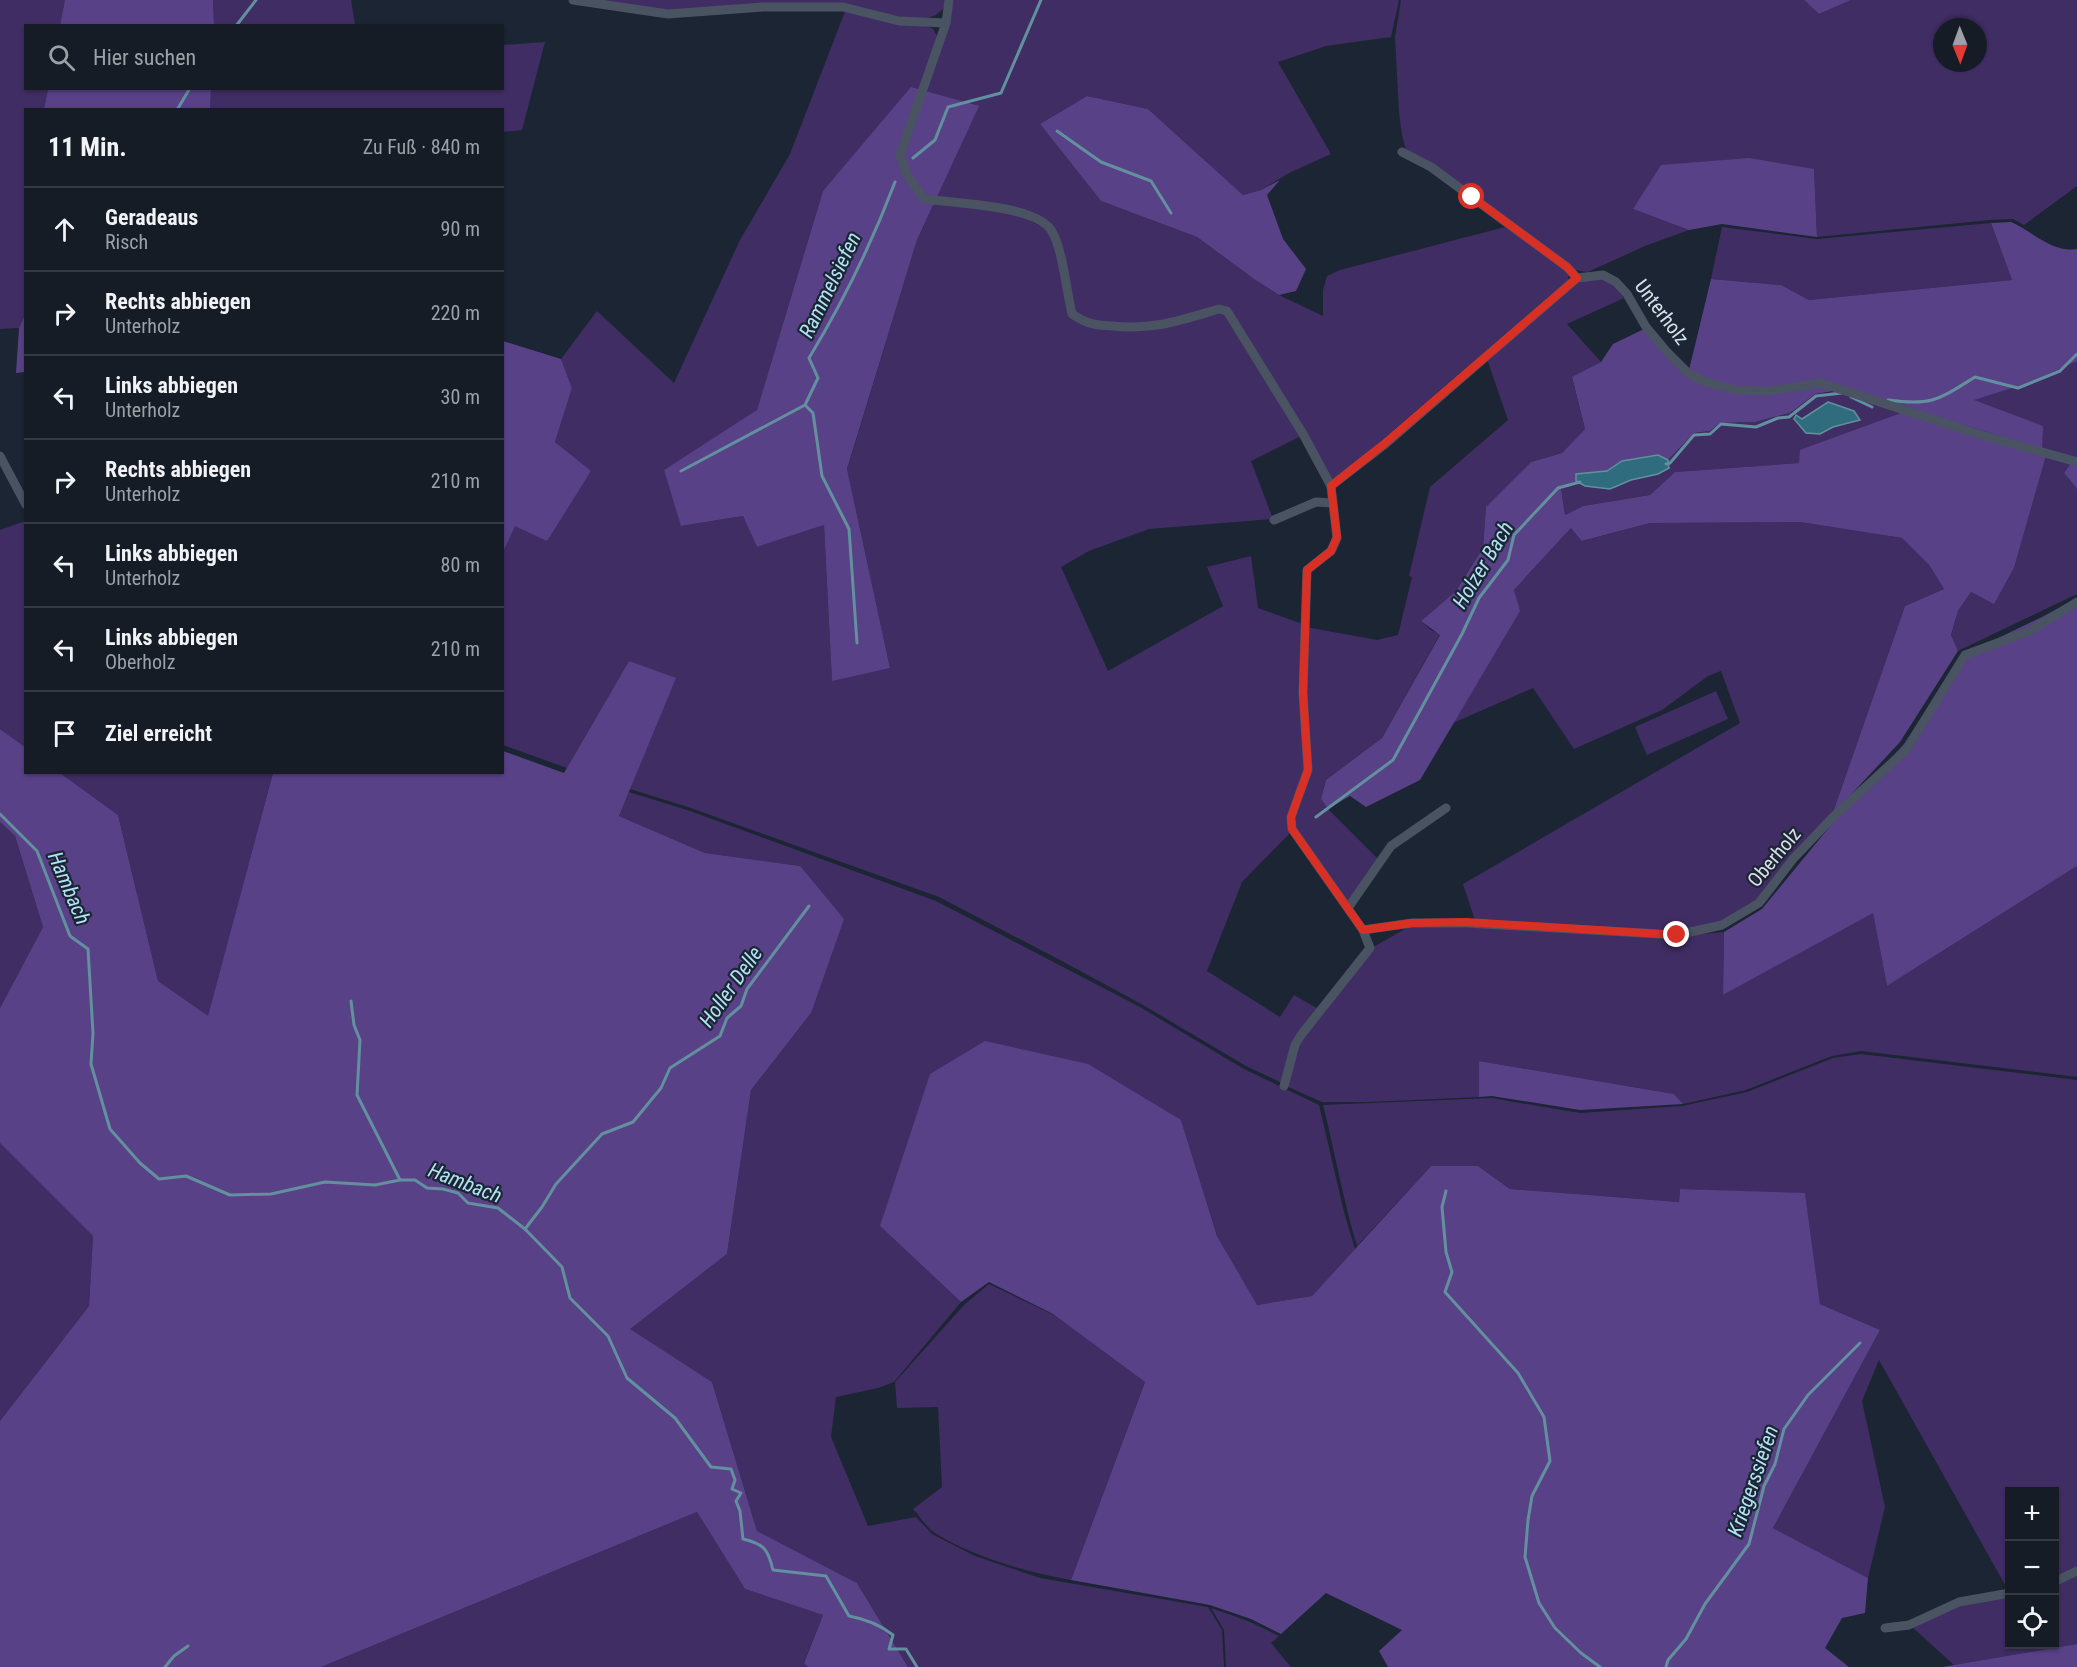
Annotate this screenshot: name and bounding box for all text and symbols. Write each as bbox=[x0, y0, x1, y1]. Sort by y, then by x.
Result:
north arrow bbox=[1933, 18, 1987, 72]
search box bbox=[24, 24, 504, 90]
icon: search bbox=[45, 41, 78, 74]
text: Hier suchen bbox=[93, 45, 196, 70]
text: 11 Min. bbox=[48, 132, 127, 162]
text: Zu Fuß · 840 m bbox=[363, 135, 480, 159]
route start bbox=[1458, 183, 1484, 209]
text: Geradeaus bbox=[105, 205, 198, 230]
icon: ahead bbox=[48, 213, 81, 246]
text: 90 m bbox=[441, 217, 480, 241]
water label: Rammelsiefen bbox=[794, 228, 866, 342]
text: Risch bbox=[105, 230, 148, 254]
street label: Unterholz bbox=[1630, 275, 1694, 349]
text: Rechts abbiegen bbox=[105, 289, 251, 314]
icon: right bbox=[48, 297, 81, 330]
text: 220 m bbox=[431, 301, 480, 325]
text: Unterholz bbox=[105, 314, 180, 338]
text: Links abbiegen bbox=[105, 373, 238, 398]
icon: left bbox=[48, 381, 81, 414]
text: 30 m bbox=[441, 385, 480, 409]
text: Unterholz bbox=[105, 398, 180, 422]
text: Rechts abbiegen bbox=[105, 457, 251, 482]
icon: right bbox=[48, 465, 81, 498]
text: 210 m bbox=[431, 469, 480, 493]
text: Unterholz bbox=[105, 482, 180, 506]
water label: Holzer Bach bbox=[1448, 517, 1518, 613]
text: Links abbiegen bbox=[105, 541, 238, 566]
icon: left bbox=[48, 549, 81, 582]
text: 80 m bbox=[441, 553, 480, 577]
text: Unterholz bbox=[105, 566, 180, 590]
text: Links abbiegen bbox=[105, 625, 238, 650]
icon: left bbox=[48, 633, 81, 666]
text: 210 m bbox=[431, 637, 480, 661]
text: Oberholz bbox=[105, 650, 175, 674]
icon: arrive bbox=[48, 717, 81, 750]
text: Ziel erreicht bbox=[105, 721, 212, 746]
street label: Oberholz bbox=[1742, 822, 1806, 892]
water label: Hambach bbox=[43, 848, 95, 928]
route end bbox=[1663, 921, 1689, 947]
water label: Holler Delle bbox=[695, 942, 767, 1032]
water label: Hambach bbox=[425, 1158, 505, 1208]
water label: Kriegerssiefen bbox=[1723, 1422, 1783, 1540]
map controls bbox=[2005, 1487, 2059, 1649]
button: + bbox=[2005, 1487, 2059, 1541]
button: − bbox=[2005, 1541, 2059, 1595]
button: locate bbox=[2005, 1595, 2059, 1649]

